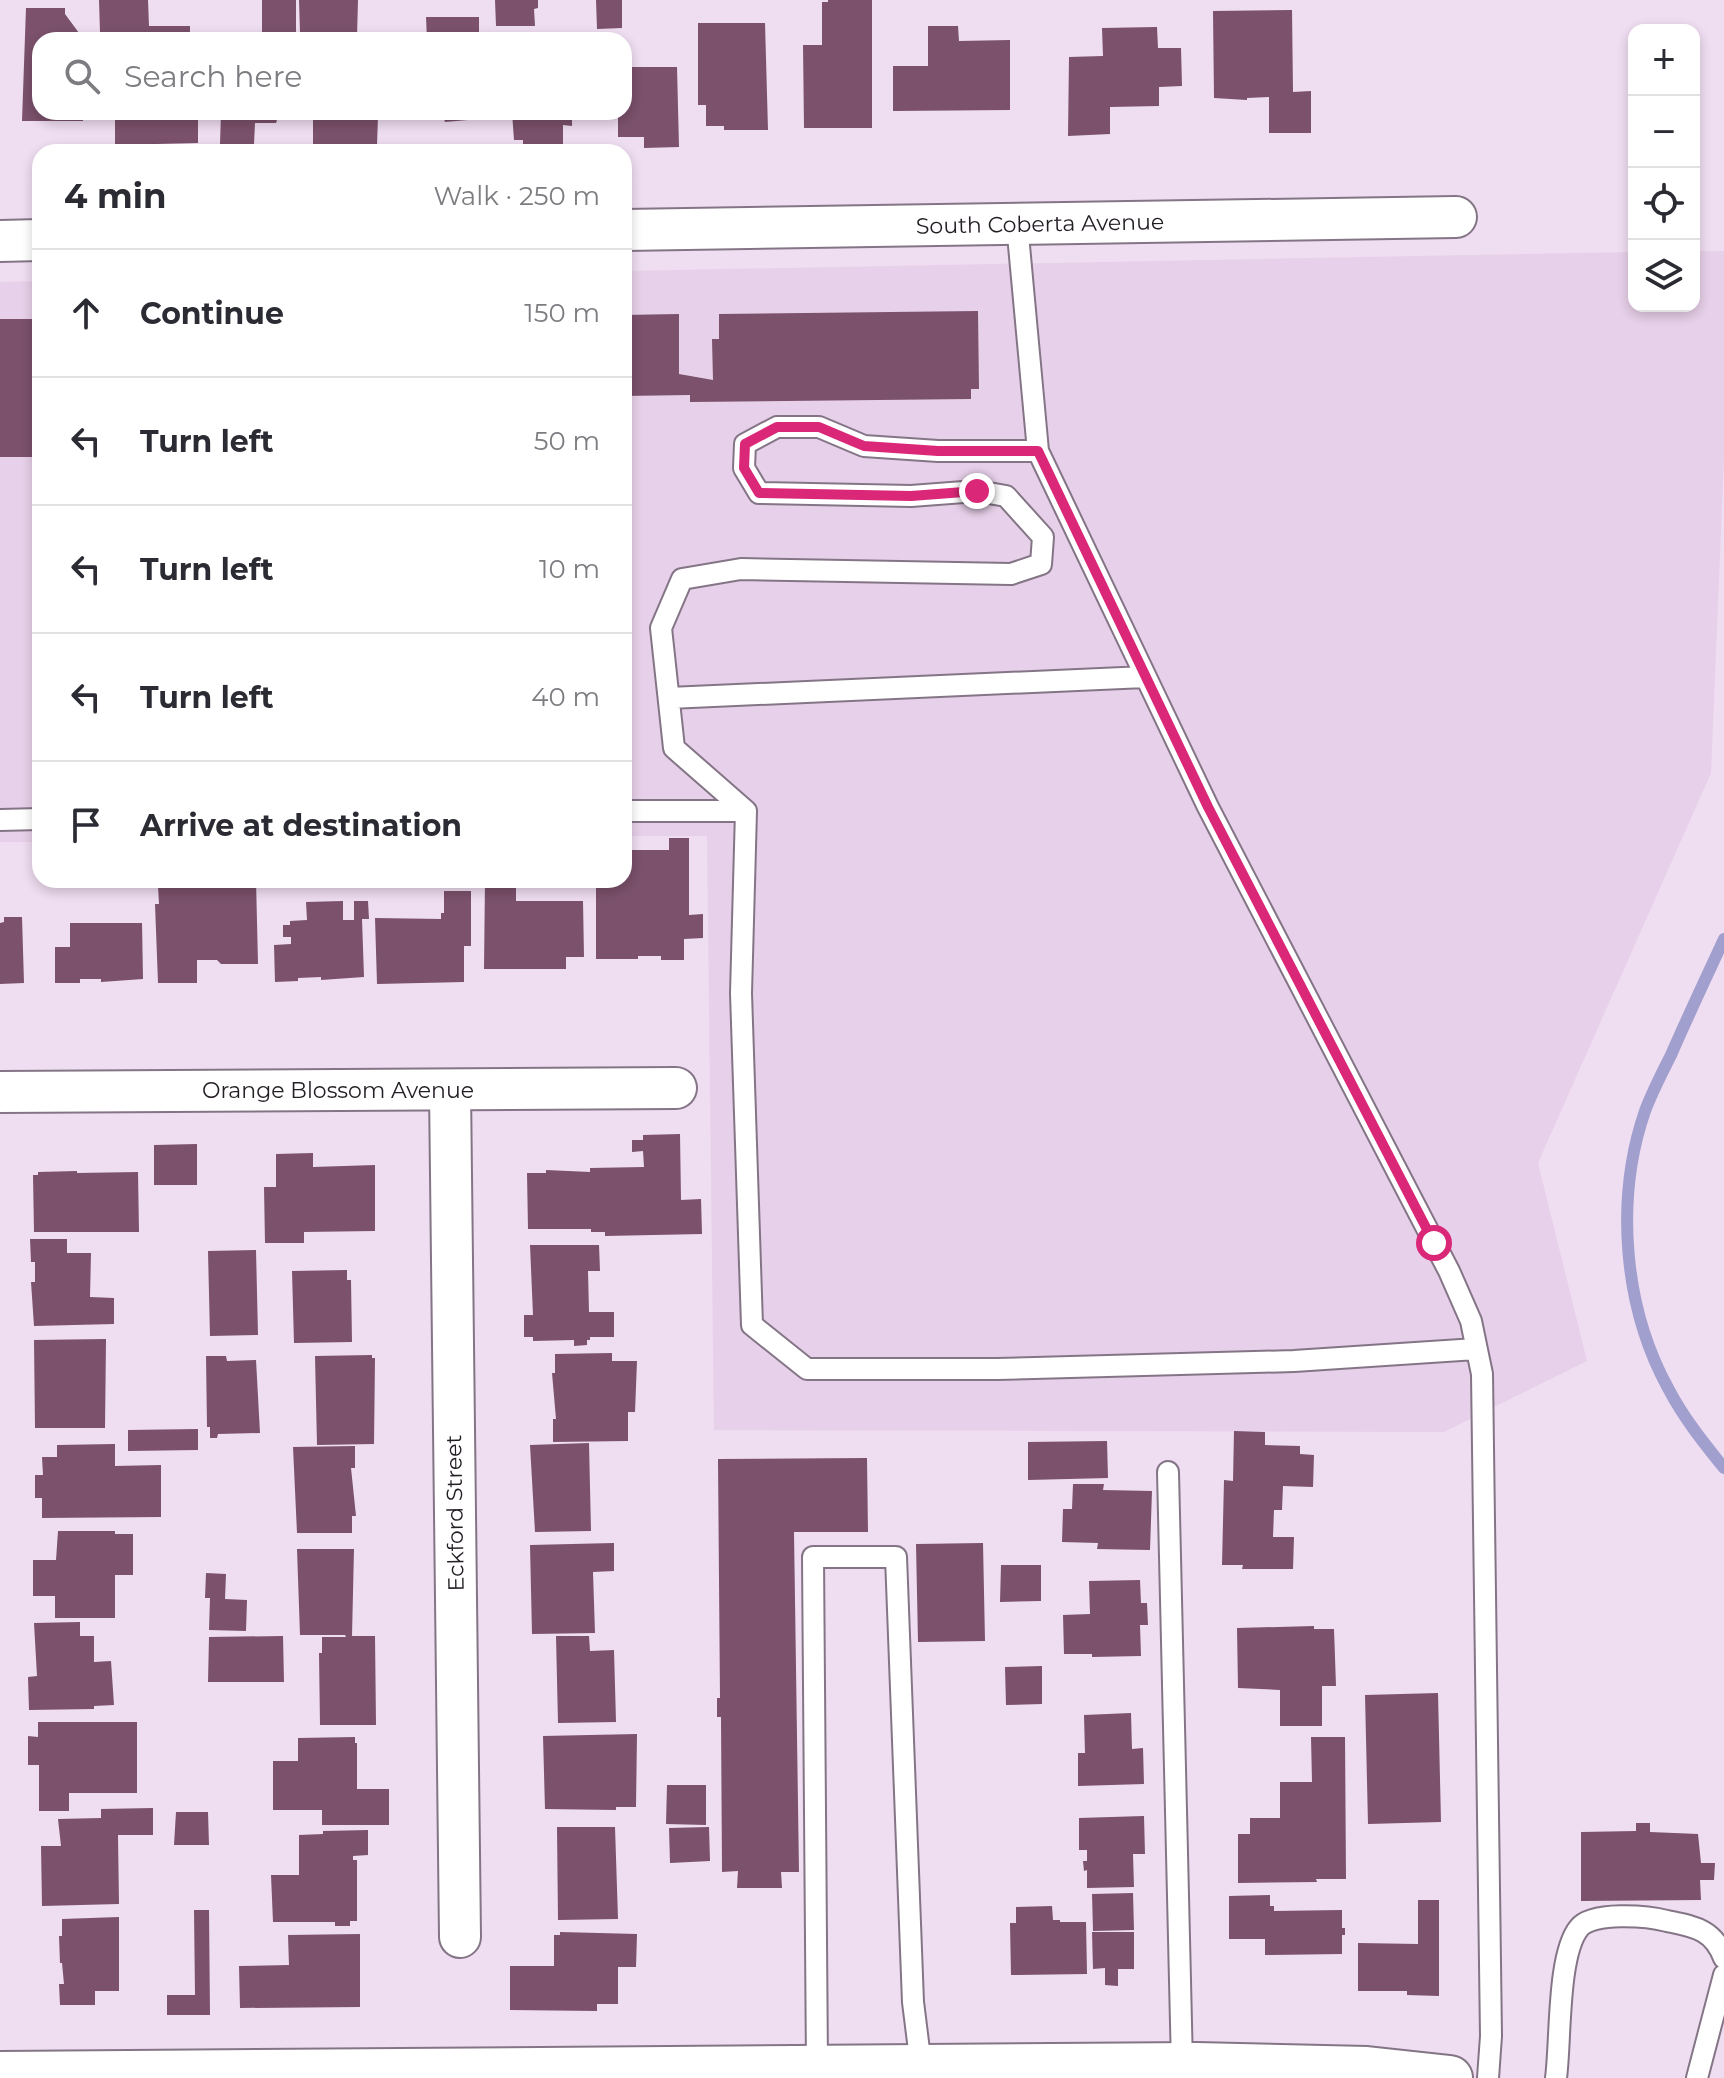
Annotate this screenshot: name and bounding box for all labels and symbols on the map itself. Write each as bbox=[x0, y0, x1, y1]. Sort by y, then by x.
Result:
street label: South Coberta Avenue bbox=[916, 208, 1164, 240]
route end bbox=[959, 473, 995, 509]
street label: Orange Blossom Avenue bbox=[202, 1077, 474, 1104]
route start bbox=[1416, 1225, 1452, 1261]
street label: Eckford Street bbox=[440, 1434, 470, 1592]

